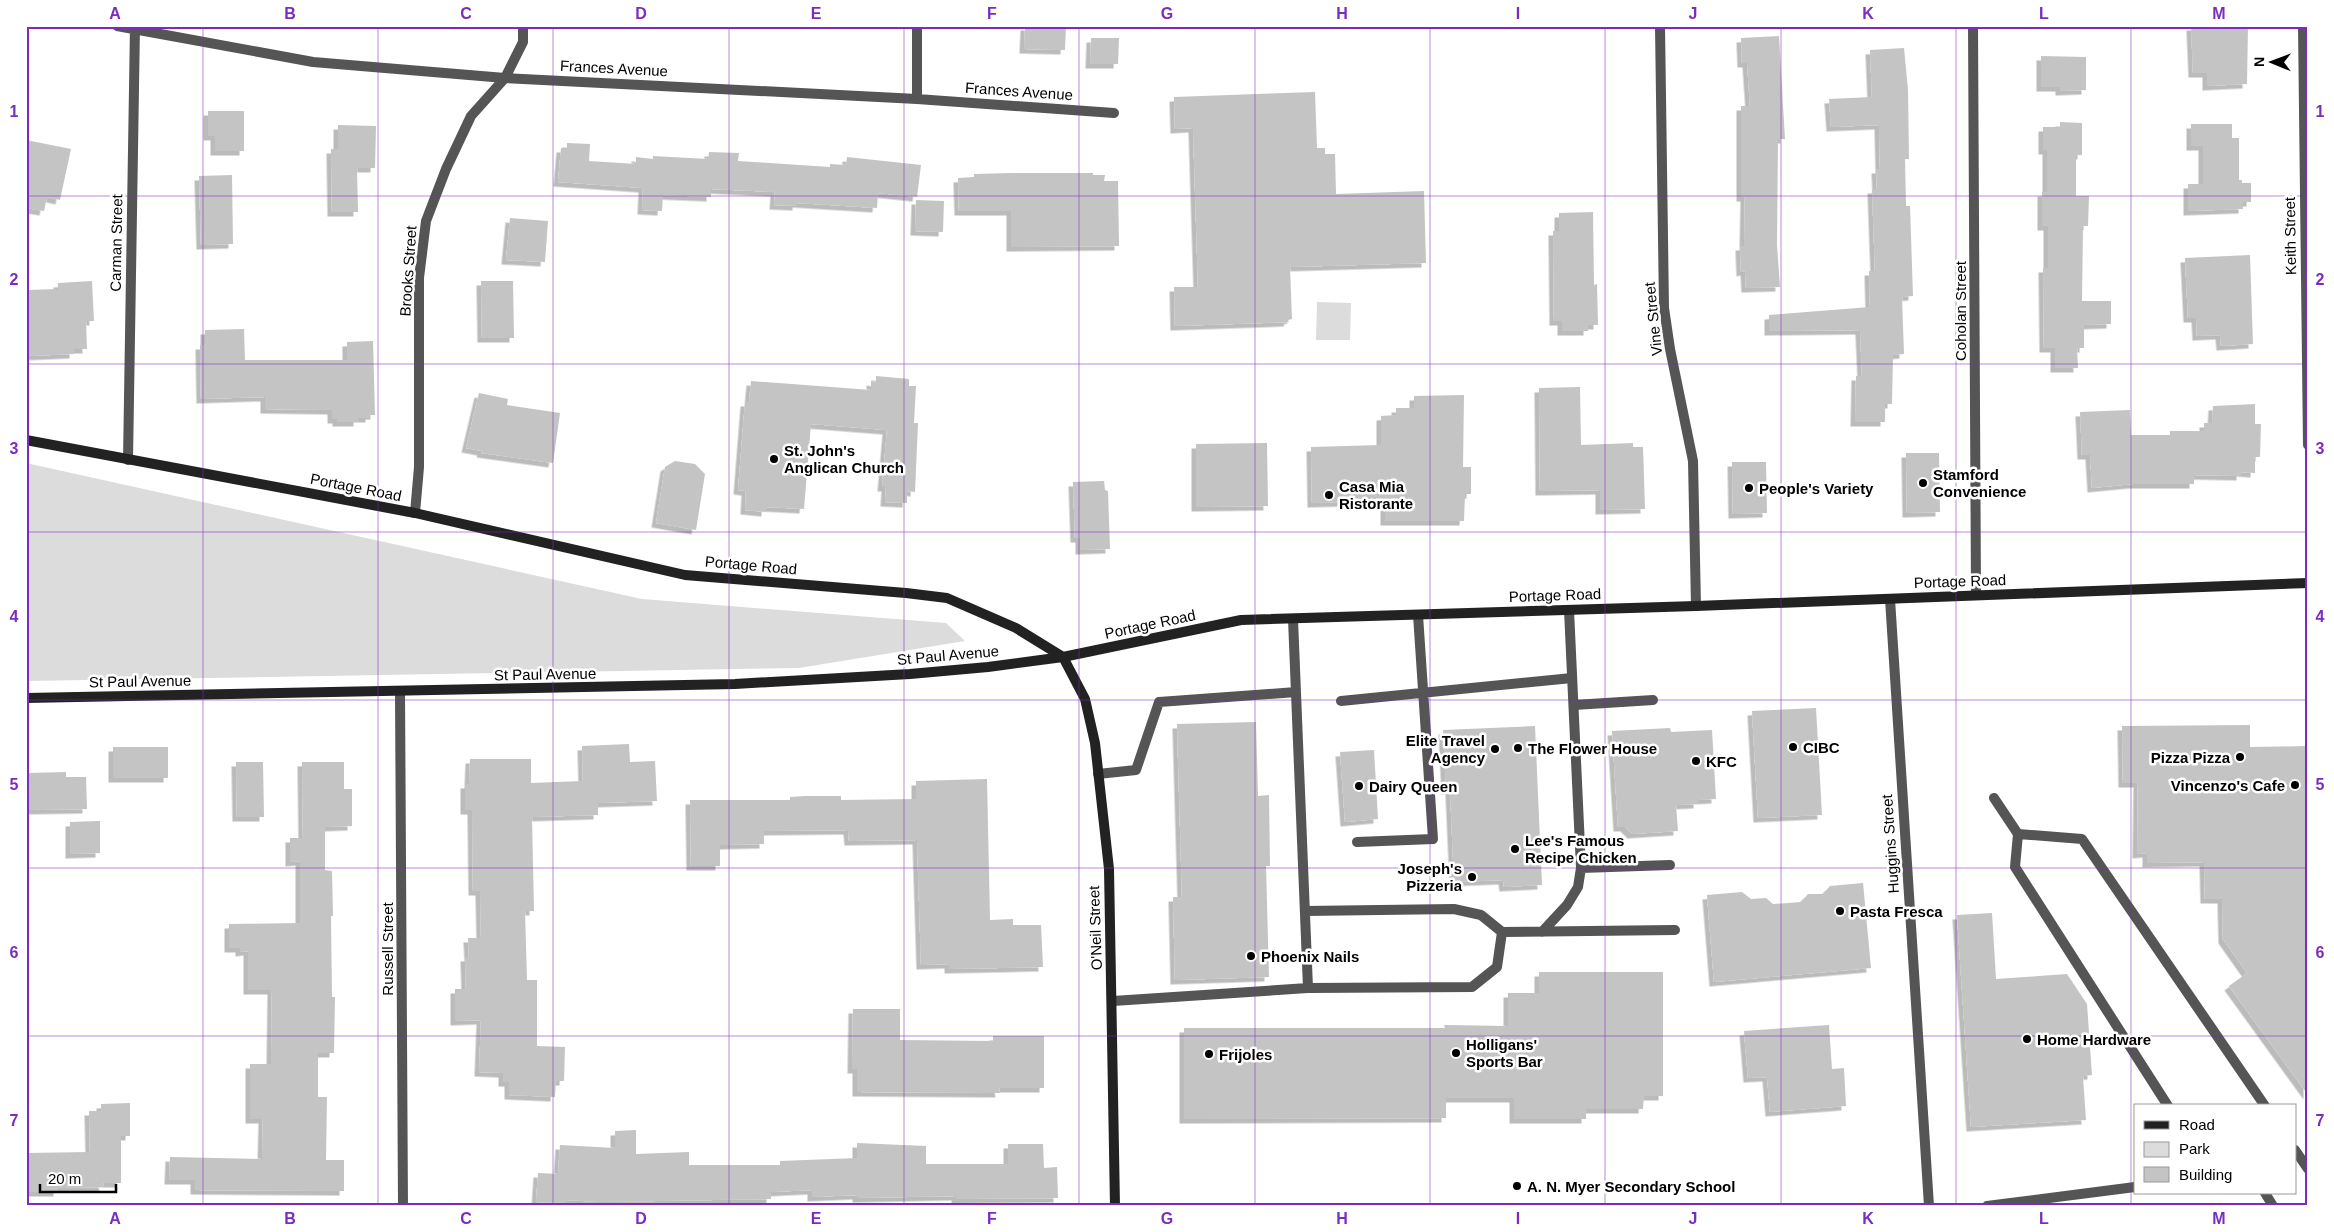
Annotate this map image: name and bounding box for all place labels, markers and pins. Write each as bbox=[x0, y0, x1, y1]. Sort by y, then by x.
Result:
place label: St. John's Anglican Church bbox=[784, 442, 904, 476]
marker: St. John's Anglican Church bbox=[768, 453, 780, 465]
place label: Stamford Convenience bbox=[1933, 466, 2026, 500]
marker: Stamford Convenience bbox=[1917, 477, 1929, 489]
place label: Casa Mia Ristorante bbox=[1339, 478, 1413, 512]
place label: People's Variety bbox=[1759, 480, 1874, 497]
marker: People's Variety bbox=[1743, 482, 1755, 494]
marker: Casa Mia Ristorante bbox=[1323, 489, 1335, 501]
place label: Elite Travel Agency bbox=[1406, 732, 1486, 766]
place label: CIBC bbox=[1803, 739, 1840, 756]
place label: The Flower House bbox=[1528, 740, 1657, 757]
marker: CIBC bbox=[1787, 741, 1799, 753]
marker: The Flower House bbox=[1512, 742, 1524, 754]
marker: Elite Travel Agency bbox=[1489, 743, 1501, 755]
place label: Pizza Pizza bbox=[2151, 749, 2231, 766]
marker: Pizza Pizza bbox=[2234, 751, 2246, 763]
place label: KFC bbox=[1706, 753, 1737, 770]
marker: KFC bbox=[1690, 755, 1702, 767]
place label: Vincenzo's Cafe bbox=[2171, 777, 2285, 794]
place label: Dairy Queen bbox=[1369, 778, 1457, 795]
marker: Vincenzo's Cafe bbox=[2289, 779, 2301, 791]
marker: Dairy Queen bbox=[1353, 780, 1365, 792]
place label: Lee's Famous Recipe Chicken bbox=[1525, 832, 1637, 866]
marker: Lee's Famous Recipe Chicken bbox=[1509, 843, 1521, 855]
place label: Joseph's Pizzeria bbox=[1398, 860, 1463, 894]
marker: Joseph's Pizzeria bbox=[1466, 871, 1478, 883]
place label: Pasta Fresca bbox=[1850, 903, 1943, 920]
marker: Pasta Fresca bbox=[1834, 905, 1846, 917]
place label: Phoenix Nails bbox=[1261, 948, 1359, 965]
marker: Phoenix Nails bbox=[1245, 950, 1257, 962]
place label: Home Hardware bbox=[2037, 1031, 2151, 1048]
marker: Home Hardware bbox=[2021, 1033, 2033, 1045]
place label: Holligans' Sports Bar bbox=[1466, 1036, 1543, 1070]
place label: Frijoles bbox=[1219, 1046, 1272, 1063]
marker: Holligans' Sports Bar bbox=[1450, 1047, 1462, 1059]
marker: Frijoles bbox=[1203, 1048, 1215, 1060]
place label: A. N. Myer Secondary School bbox=[1527, 1178, 1735, 1195]
marker: A. N. Myer Secondary School bbox=[1511, 1180, 1523, 1192]

